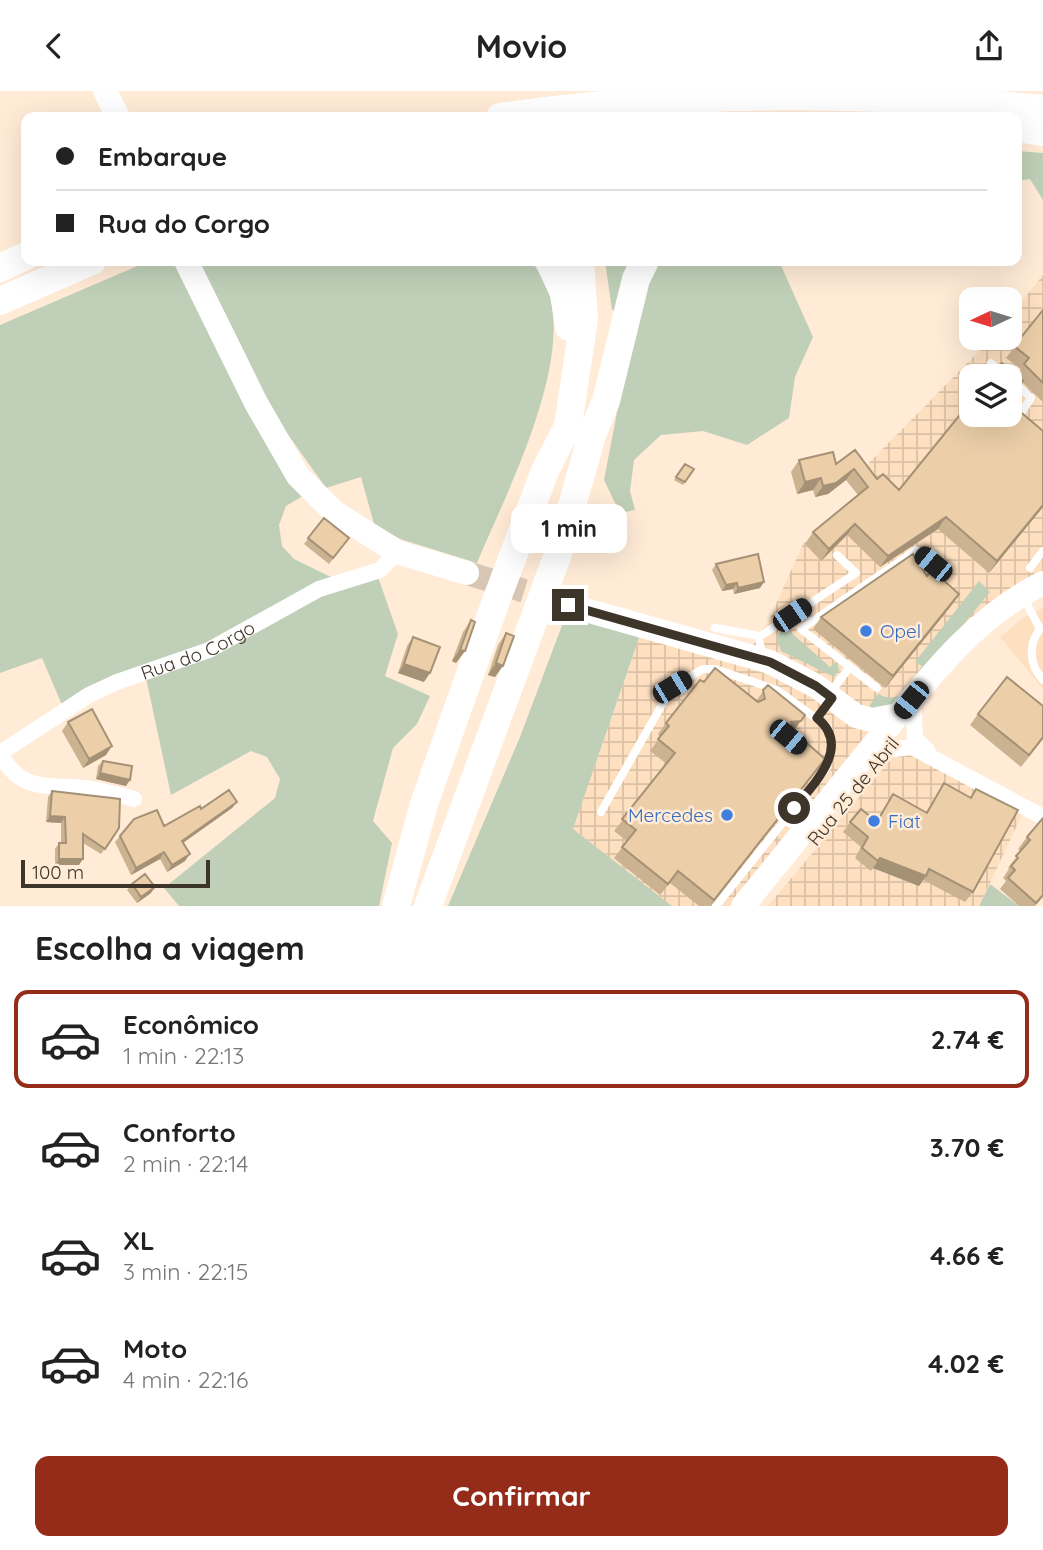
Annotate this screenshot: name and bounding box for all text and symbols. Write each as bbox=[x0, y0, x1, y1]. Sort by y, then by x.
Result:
text: Movio bbox=[476, 26, 567, 66]
icon: back bbox=[35, 27, 73, 65]
icon: share bbox=[970, 27, 1008, 65]
text: Embarque bbox=[98, 140, 227, 173]
text: Rua do Corgo bbox=[98, 207, 270, 240]
north arrow bbox=[959, 287, 1022, 350]
map controls bbox=[959, 287, 1022, 427]
button: layers bbox=[959, 364, 1022, 427]
callout: 1 min bbox=[510, 503, 626, 553]
text: 1 min bbox=[541, 514, 597, 543]
car bbox=[911, 543, 956, 585]
route end bbox=[552, 589, 584, 621]
car bbox=[769, 595, 816, 635]
street label: Rua do Corgo bbox=[137, 615, 259, 685]
place label: Opel bbox=[880, 619, 921, 643]
marker: Opel bbox=[858, 623, 874, 639]
car bbox=[649, 667, 696, 707]
car bbox=[890, 677, 933, 723]
car bbox=[766, 715, 811, 759]
street label: Rua 25 de Abril bbox=[802, 732, 904, 850]
route start bbox=[778, 792, 810, 824]
place label: Mercedes bbox=[628, 803, 713, 827]
marker: Mercedes bbox=[719, 807, 735, 823]
place label: Fiat bbox=[888, 809, 921, 833]
marker: Fiat bbox=[866, 813, 882, 829]
scale bar bbox=[21, 857, 210, 889]
text: 100 m bbox=[32, 860, 84, 884]
text: Escolha a viagem bbox=[35, 928, 305, 968]
icon: car bbox=[39, 1008, 102, 1071]
text: Econômico bbox=[123, 1008, 259, 1041]
text: 2.74 € bbox=[931, 1023, 1004, 1056]
text: 1 min · 22:13 bbox=[123, 1041, 244, 1070]
icon: car bbox=[39, 1116, 102, 1179]
text: Conforto bbox=[123, 1116, 236, 1149]
text: 3.70 € bbox=[930, 1131, 1004, 1164]
text: 2 min · 22:14 bbox=[123, 1149, 248, 1178]
icon: car bbox=[39, 1224, 102, 1287]
text: XL bbox=[123, 1224, 155, 1257]
text: 4.66 € bbox=[930, 1239, 1004, 1272]
text: 3 min · 22:15 bbox=[123, 1257, 248, 1286]
icon: car bbox=[39, 1332, 102, 1395]
text: Moto bbox=[123, 1332, 187, 1365]
text: 4.02 € bbox=[928, 1347, 1004, 1380]
text: 4 min · 22:16 bbox=[123, 1365, 248, 1394]
button: Confirmar bbox=[35, 1456, 1008, 1536]

